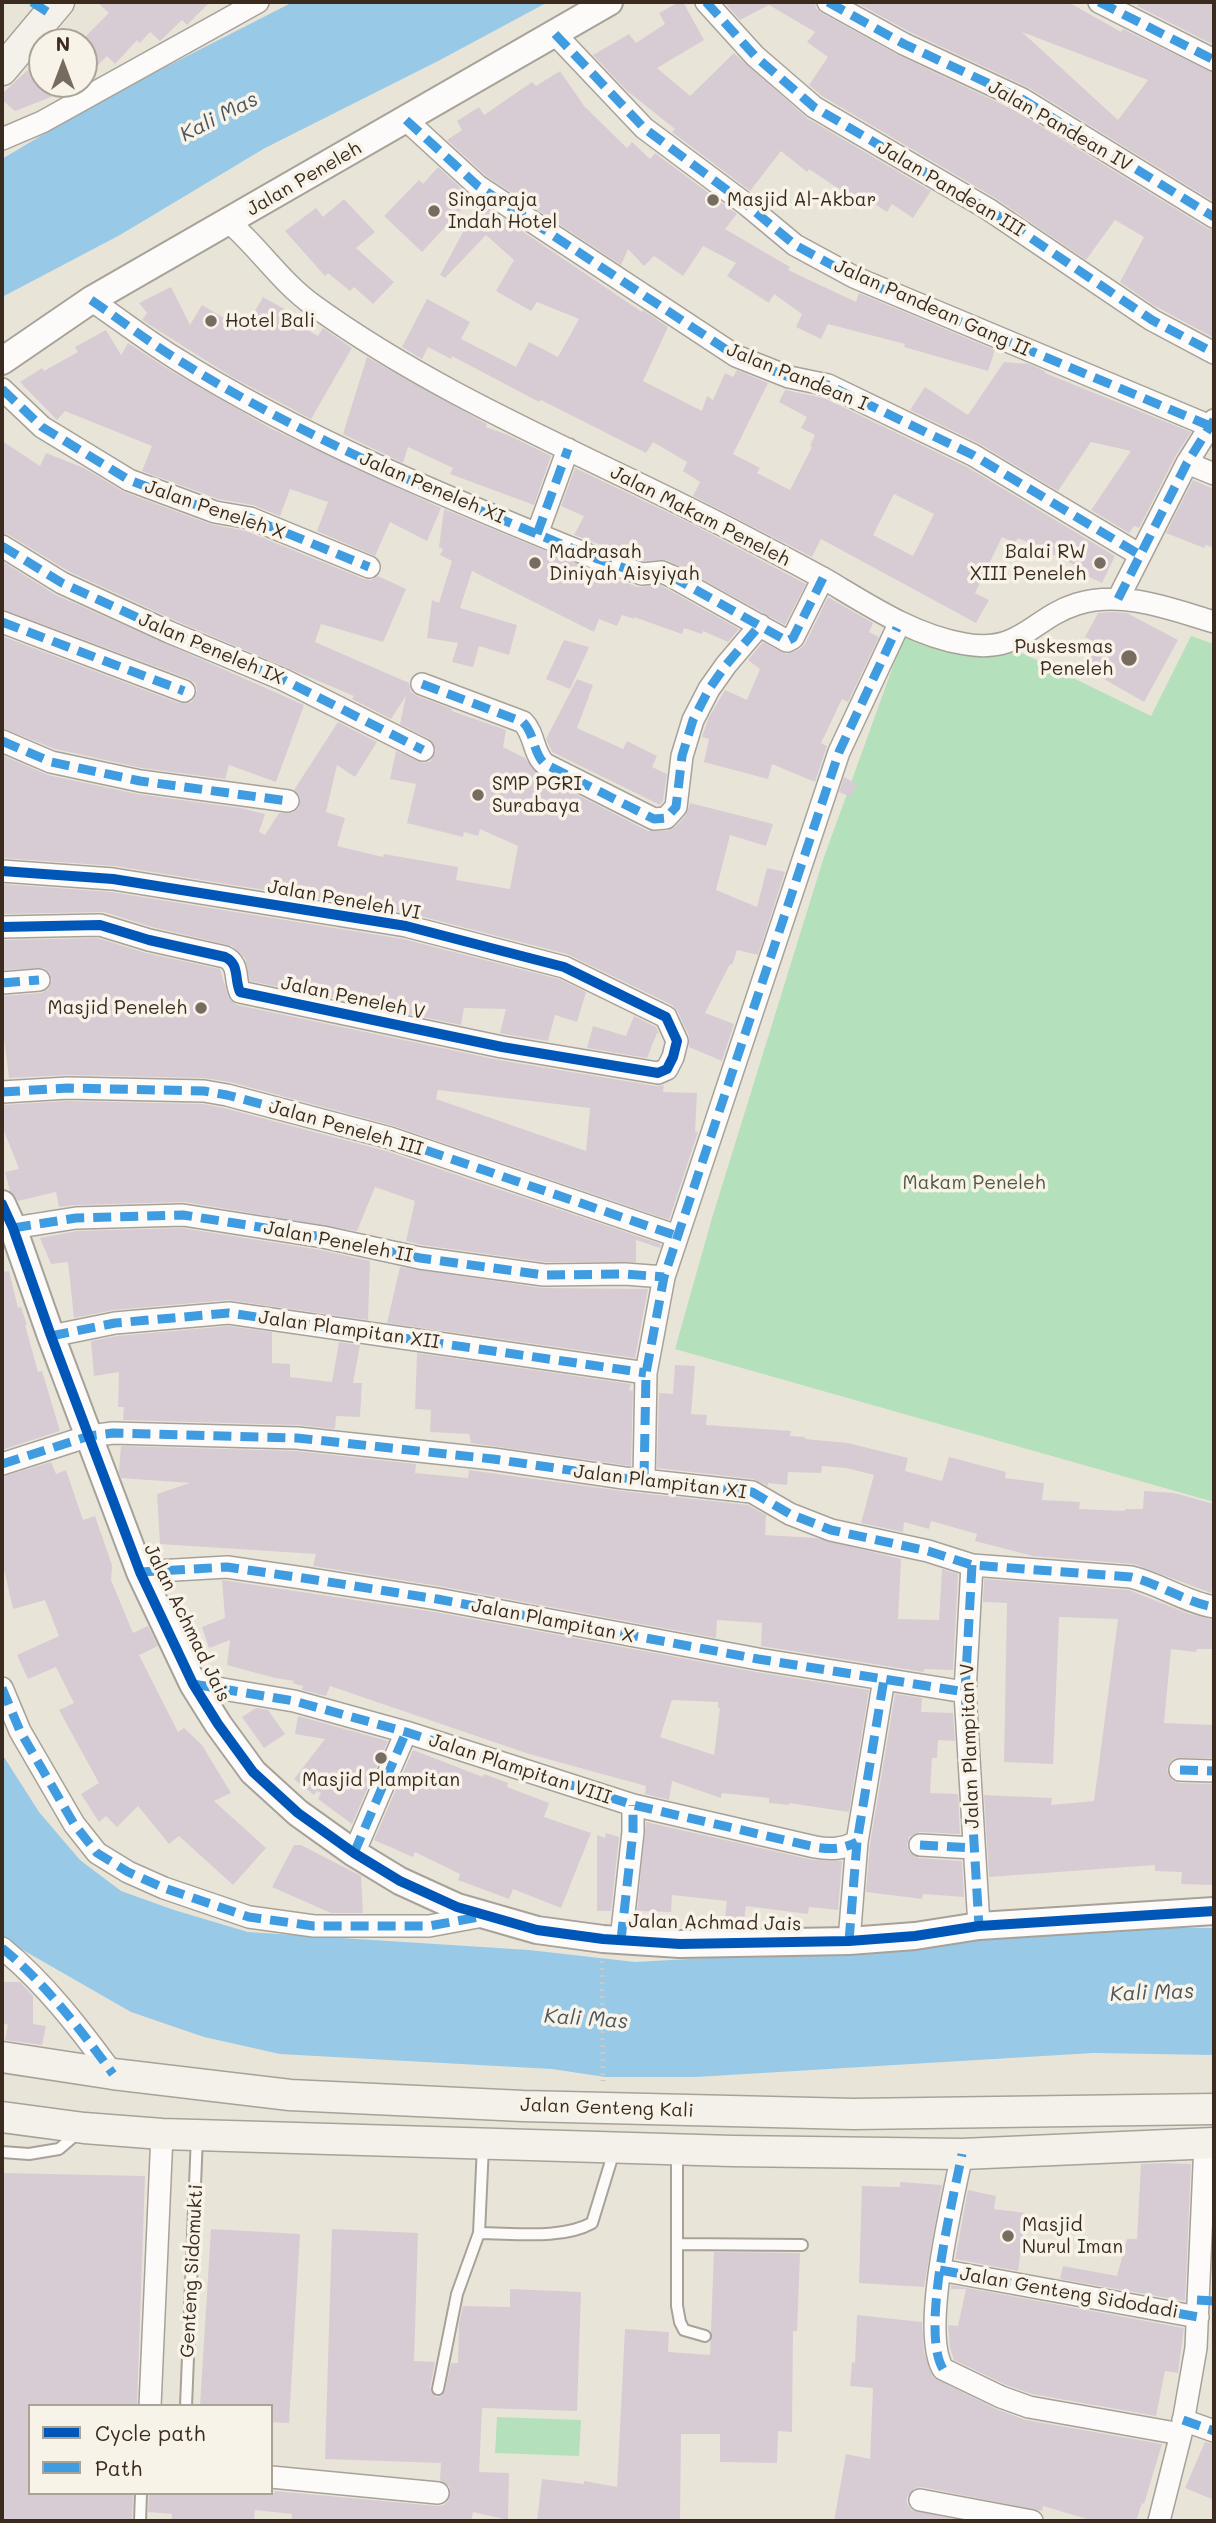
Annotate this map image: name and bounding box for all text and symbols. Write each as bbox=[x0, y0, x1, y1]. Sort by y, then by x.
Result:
north arrow bbox=[28, 28, 98, 98]
text: N bbox=[56, 31, 70, 56]
street label: Jalan Pandean IV bbox=[984, 76, 1136, 176]
water label: Kali Mas bbox=[176, 87, 262, 147]
street label: Jalan Pandean III bbox=[874, 136, 1028, 242]
street label: Jalan Peneleh bbox=[243, 137, 365, 221]
place label: Singaraja Indah Hotel bbox=[448, 189, 557, 233]
place label: Masjid Al-Akbar bbox=[727, 189, 876, 211]
marker: Masjid Al-Akbar bbox=[705, 192, 721, 208]
marker: Singaraja Indah Hotel bbox=[426, 203, 442, 219]
street label: Jalan Pandean Gang II bbox=[831, 254, 1033, 362]
place label: Hotel Bali bbox=[225, 310, 315, 332]
marker: Hotel Bali bbox=[203, 313, 219, 329]
street label: Jalan Pandean I bbox=[723, 338, 871, 416]
street label: Jalan Peneleh XI bbox=[356, 447, 508, 529]
street label: Jalan Makam Peneleh bbox=[606, 461, 794, 571]
street label: Jalan Peneleh X bbox=[142, 475, 288, 545]
place label: Madrasah Diniyah Aisyiyah bbox=[549, 541, 699, 585]
place label: Balai RW XIII Peneleh bbox=[969, 541, 1086, 585]
marker: Madrasah Diniyah Aisyiyah bbox=[527, 555, 543, 571]
marker: Balai RW XIII Peneleh bbox=[1092, 555, 1108, 571]
street label: Jalan Peneleh IX bbox=[135, 608, 287, 690]
place label: Puskesmas Peneleh bbox=[1014, 636, 1113, 680]
marker: Puskesmas Peneleh bbox=[1119, 648, 1139, 668]
place label: SMP PGRI Surabaya bbox=[492, 773, 582, 817]
marker: SMP PGRI Surabaya bbox=[470, 787, 486, 803]
street label: Jalan Peneleh VI bbox=[266, 875, 422, 925]
street label: Jalan Peneleh V bbox=[279, 972, 427, 1024]
place label: Masjid Peneleh bbox=[48, 997, 187, 1019]
marker: Masjid Peneleh bbox=[193, 1000, 209, 1016]
street label: Jalan Peneleh III bbox=[266, 1095, 426, 1161]
park label: Makam Peneleh bbox=[902, 1172, 1046, 1194]
street label: Jalan Peneleh II bbox=[262, 1216, 414, 1268]
street label: Jalan Plampitan XII bbox=[257, 1306, 441, 1354]
street label: Jalan Plampitan XI bbox=[572, 1460, 748, 1504]
street label: Jalan Achmad Jais bbox=[139, 1540, 235, 1706]
street label: Jalan Plampitan X bbox=[469, 1594, 637, 1648]
street label: Jalan Plampitan V bbox=[956, 1663, 984, 1829]
street label: Jalan Plampitan VIII bbox=[426, 1729, 614, 1809]
marker: Masjid Plampitan bbox=[373, 1750, 389, 1766]
place label: Masjid Plampitan bbox=[302, 1769, 460, 1791]
street label: Jalan Achmad Jais bbox=[628, 1910, 802, 1936]
water label: Kali Mas bbox=[1109, 1979, 1195, 2007]
water label: Kali Mas bbox=[543, 2003, 629, 2035]
street label: Jalan Genteng Kali bbox=[520, 2094, 694, 2122]
street label: Genteng Sidomukti bbox=[176, 2184, 208, 2358]
place label: Masjid Nurul Iman bbox=[1022, 2214, 1123, 2258]
marker: Masjid Nurul Iman bbox=[1000, 2228, 1016, 2244]
street label: Jalan Genteng Sidodadi bbox=[958, 2263, 1180, 2323]
legend bbox=[28, 2404, 273, 2495]
text: Cycle path bbox=[95, 2419, 205, 2446]
text: Path bbox=[95, 2454, 142, 2481]

